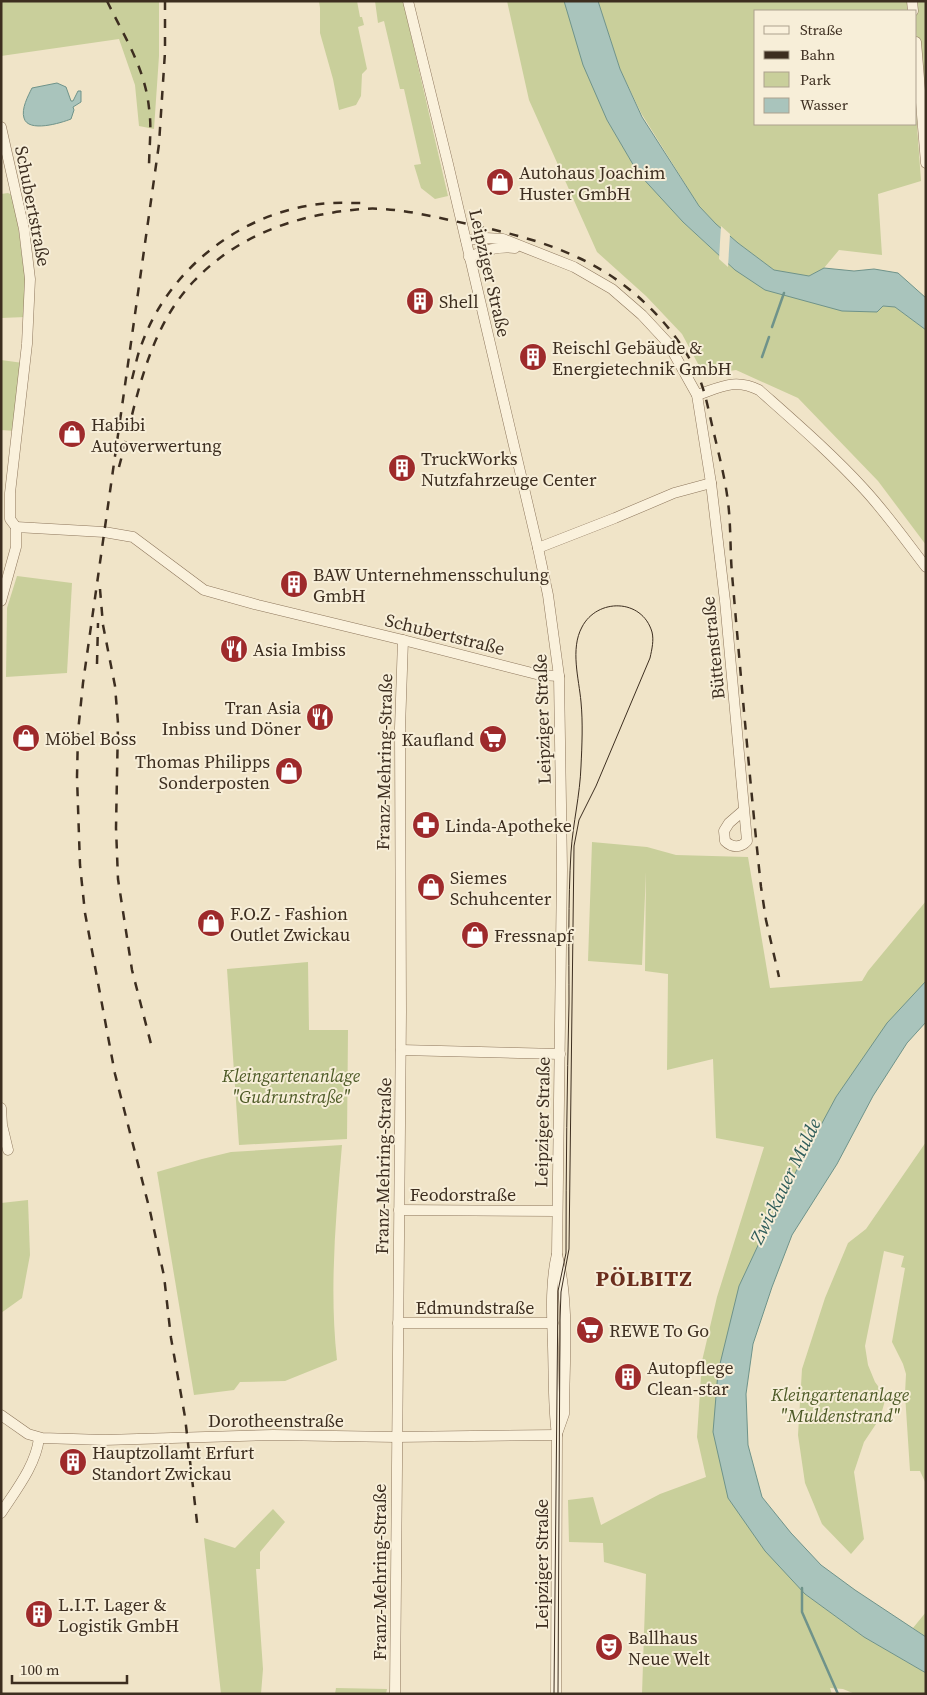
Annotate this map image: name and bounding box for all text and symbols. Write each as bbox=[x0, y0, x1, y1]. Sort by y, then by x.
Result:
legend bbox=[754, 10, 917, 125]
text: Straße bbox=[800, 19, 843, 40]
text: Bahn bbox=[800, 44, 835, 65]
text: Park bbox=[800, 69, 832, 90]
text: Wasser bbox=[800, 94, 849, 115]
street label: Schubertstraße bbox=[9, 143, 57, 269]
place label: Autohaus Joachim Huster GmbH bbox=[519, 160, 666, 206]
shop icon: Autohaus Joachim Huster GmbH bbox=[485, 167, 515, 197]
street label: Leipziger Straße bbox=[463, 207, 517, 339]
building icon: Shell bbox=[405, 286, 435, 316]
place label: Shell bbox=[439, 289, 479, 314]
place label: Reischl Gebäude & Energietechnik GmbH bbox=[552, 335, 732, 381]
building icon: Reischl Gebäude & Energietechnik GmbH bbox=[518, 342, 548, 372]
place label: Habibi Autoverwertung bbox=[91, 412, 222, 458]
shop icon: Habibi Autoverwertung bbox=[57, 419, 87, 449]
place label: TruckWorks Nutzfahrzeuge Center bbox=[421, 446, 597, 492]
building icon: TruckWorks Nutzfahrzeuge Center bbox=[387, 453, 417, 483]
place label: BAW Unternehmensschulung GmbH bbox=[313, 562, 549, 608]
building icon: BAW Unternehmensschulung GmbH bbox=[279, 569, 309, 599]
street label: Büttenstraße bbox=[695, 595, 731, 701]
street label: Schubertstraße bbox=[383, 607, 507, 661]
restaurant icon: Asia Imbiss bbox=[219, 634, 249, 664]
place label: Asia Imbiss bbox=[253, 637, 346, 662]
street label: Leipziger Straße bbox=[527, 653, 557, 785]
street label: Franz-Mehring-Straße bbox=[370, 673, 398, 851]
place label: Tran Asia Inbiss und Döner bbox=[162, 695, 302, 741]
restaurant icon: Tran Asia Inbiss und Döner bbox=[305, 702, 335, 732]
shop icon: Möbel Boss bbox=[11, 723, 41, 753]
supermarket icon: Kaufland bbox=[478, 724, 508, 754]
place label: Möbel Boss bbox=[45, 726, 137, 751]
place label: Kaufland bbox=[401, 727, 474, 752]
place label: Thomas Philipps Sonderposten bbox=[135, 749, 270, 795]
shop icon: Thomas Philipps Sonderposten bbox=[274, 756, 304, 786]
pharmacy icon: Linda-Apotheke bbox=[411, 810, 441, 840]
place label: Linda-Apotheke bbox=[445, 813, 572, 838]
place label: Siemes Schuhcenter bbox=[450, 865, 552, 911]
shop icon: Siemes Schuhcenter bbox=[416, 872, 446, 902]
place label: F.O.Z - Fashion Outlet Zwickau bbox=[230, 901, 350, 947]
shop icon: F.O.Z - Fashion Outlet Zwickau bbox=[196, 908, 226, 938]
shop icon: Fressnapf bbox=[460, 920, 490, 950]
place label: Fressnapf bbox=[494, 923, 574, 948]
street label: Leipziger Straße bbox=[528, 1056, 556, 1188]
park label: Kleingartenanlage "Gudrunstraße" bbox=[221, 1063, 361, 1109]
street label: Franz-Mehring-Straße bbox=[369, 1077, 397, 1255]
water label: Zwickauer Mulde bbox=[743, 1114, 827, 1249]
street label: Feodorstraße bbox=[410, 1182, 516, 1207]
district label: PÖLBITZ bbox=[595, 1263, 693, 1293]
street label: Edmundstraße bbox=[416, 1295, 534, 1320]
supermarket icon: REWE To Go bbox=[575, 1315, 605, 1345]
place label: REWE To Go bbox=[609, 1318, 709, 1343]
place label: Autopflege Clean-star bbox=[647, 1355, 734, 1401]
building icon: Autopflege Clean-star bbox=[613, 1362, 643, 1392]
park label: Kleingartenanlage "Muldenstrand" bbox=[770, 1382, 910, 1428]
street label: Dorotheenstraße bbox=[208, 1408, 344, 1433]
place label: Hauptzollamt Erfurt Standort Zwickau bbox=[92, 1440, 254, 1486]
building icon: Hauptzollamt Erfurt Standort Zwickau bbox=[58, 1447, 88, 1477]
street label: Franz-Mehring-Straße bbox=[367, 1484, 392, 1660]
street label: Leipziger Straße bbox=[529, 1499, 554, 1629]
place label: L.I.T. Lager & Logistik GmbH bbox=[58, 1592, 179, 1638]
building icon: L.I.T. Lager & Logistik GmbH bbox=[24, 1599, 54, 1629]
place label: Ballhaus Neue Welt bbox=[628, 1625, 710, 1671]
theatre icon: Ballhaus Neue Welt bbox=[594, 1632, 624, 1662]
scale bar bbox=[12, 1652, 128, 1684]
text: 100 m bbox=[20, 1659, 60, 1680]

